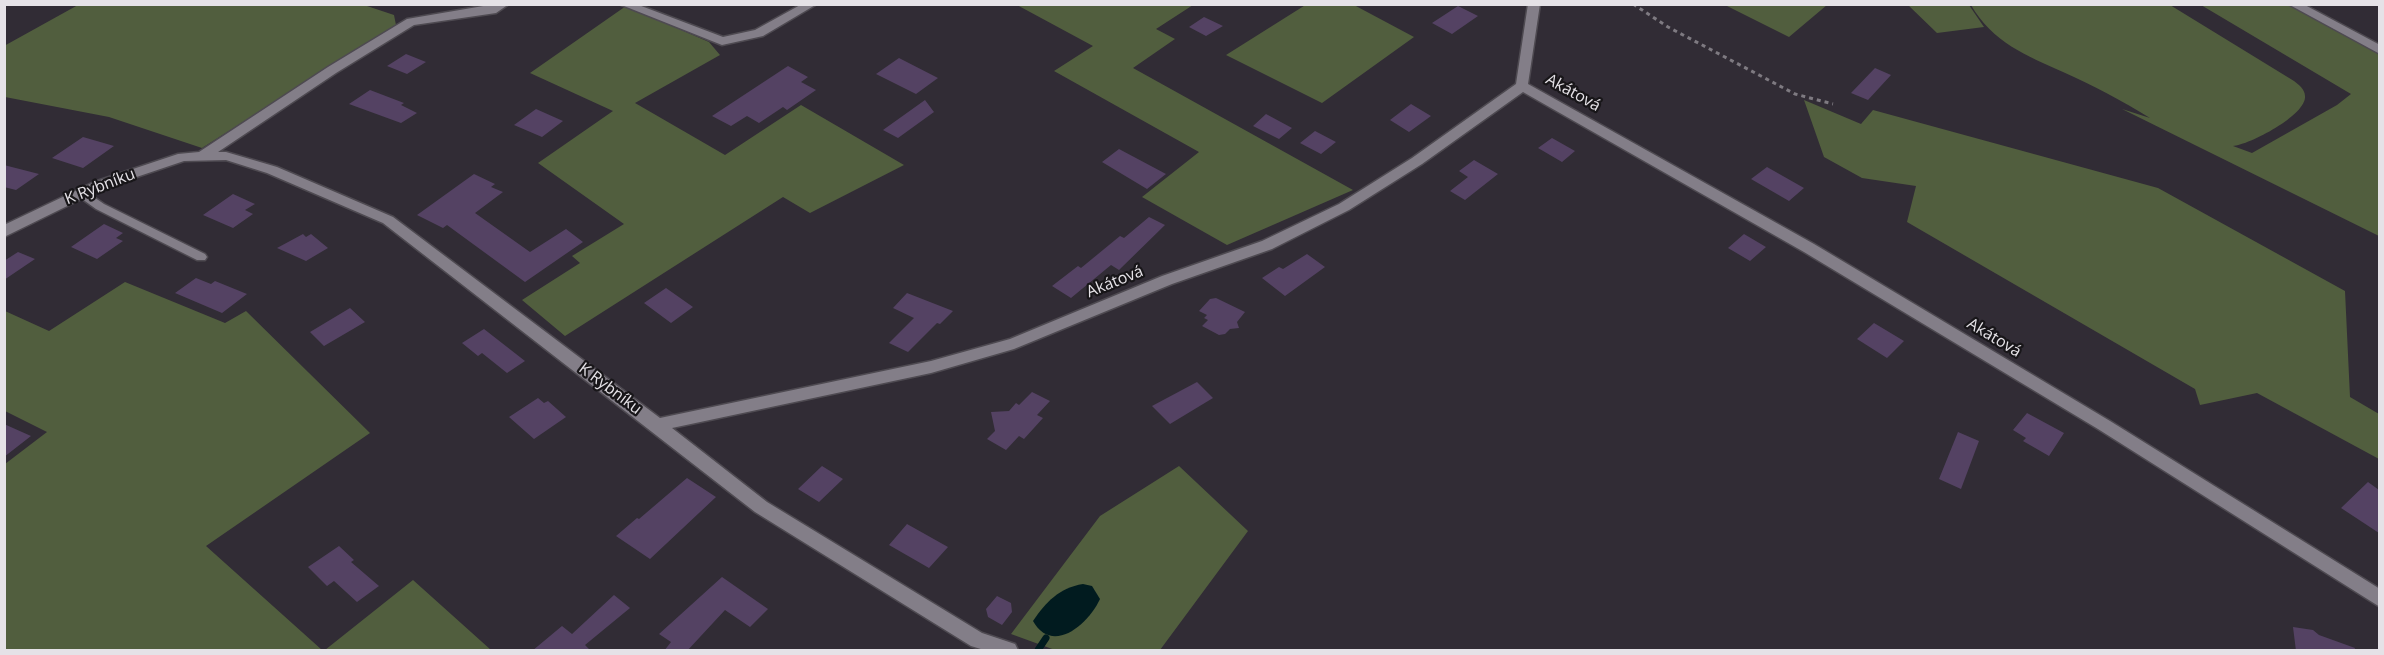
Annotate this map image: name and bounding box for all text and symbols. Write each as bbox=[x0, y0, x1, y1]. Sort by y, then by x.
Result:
street label: Akátová bbox=[1542, 70, 1604, 116]
street label: K Rybníku bbox=[62, 165, 138, 209]
street label: Akátová bbox=[1084, 262, 1146, 302]
street label: Akátová bbox=[1964, 314, 2024, 362]
street label: K Rybníku bbox=[575, 359, 645, 419]

